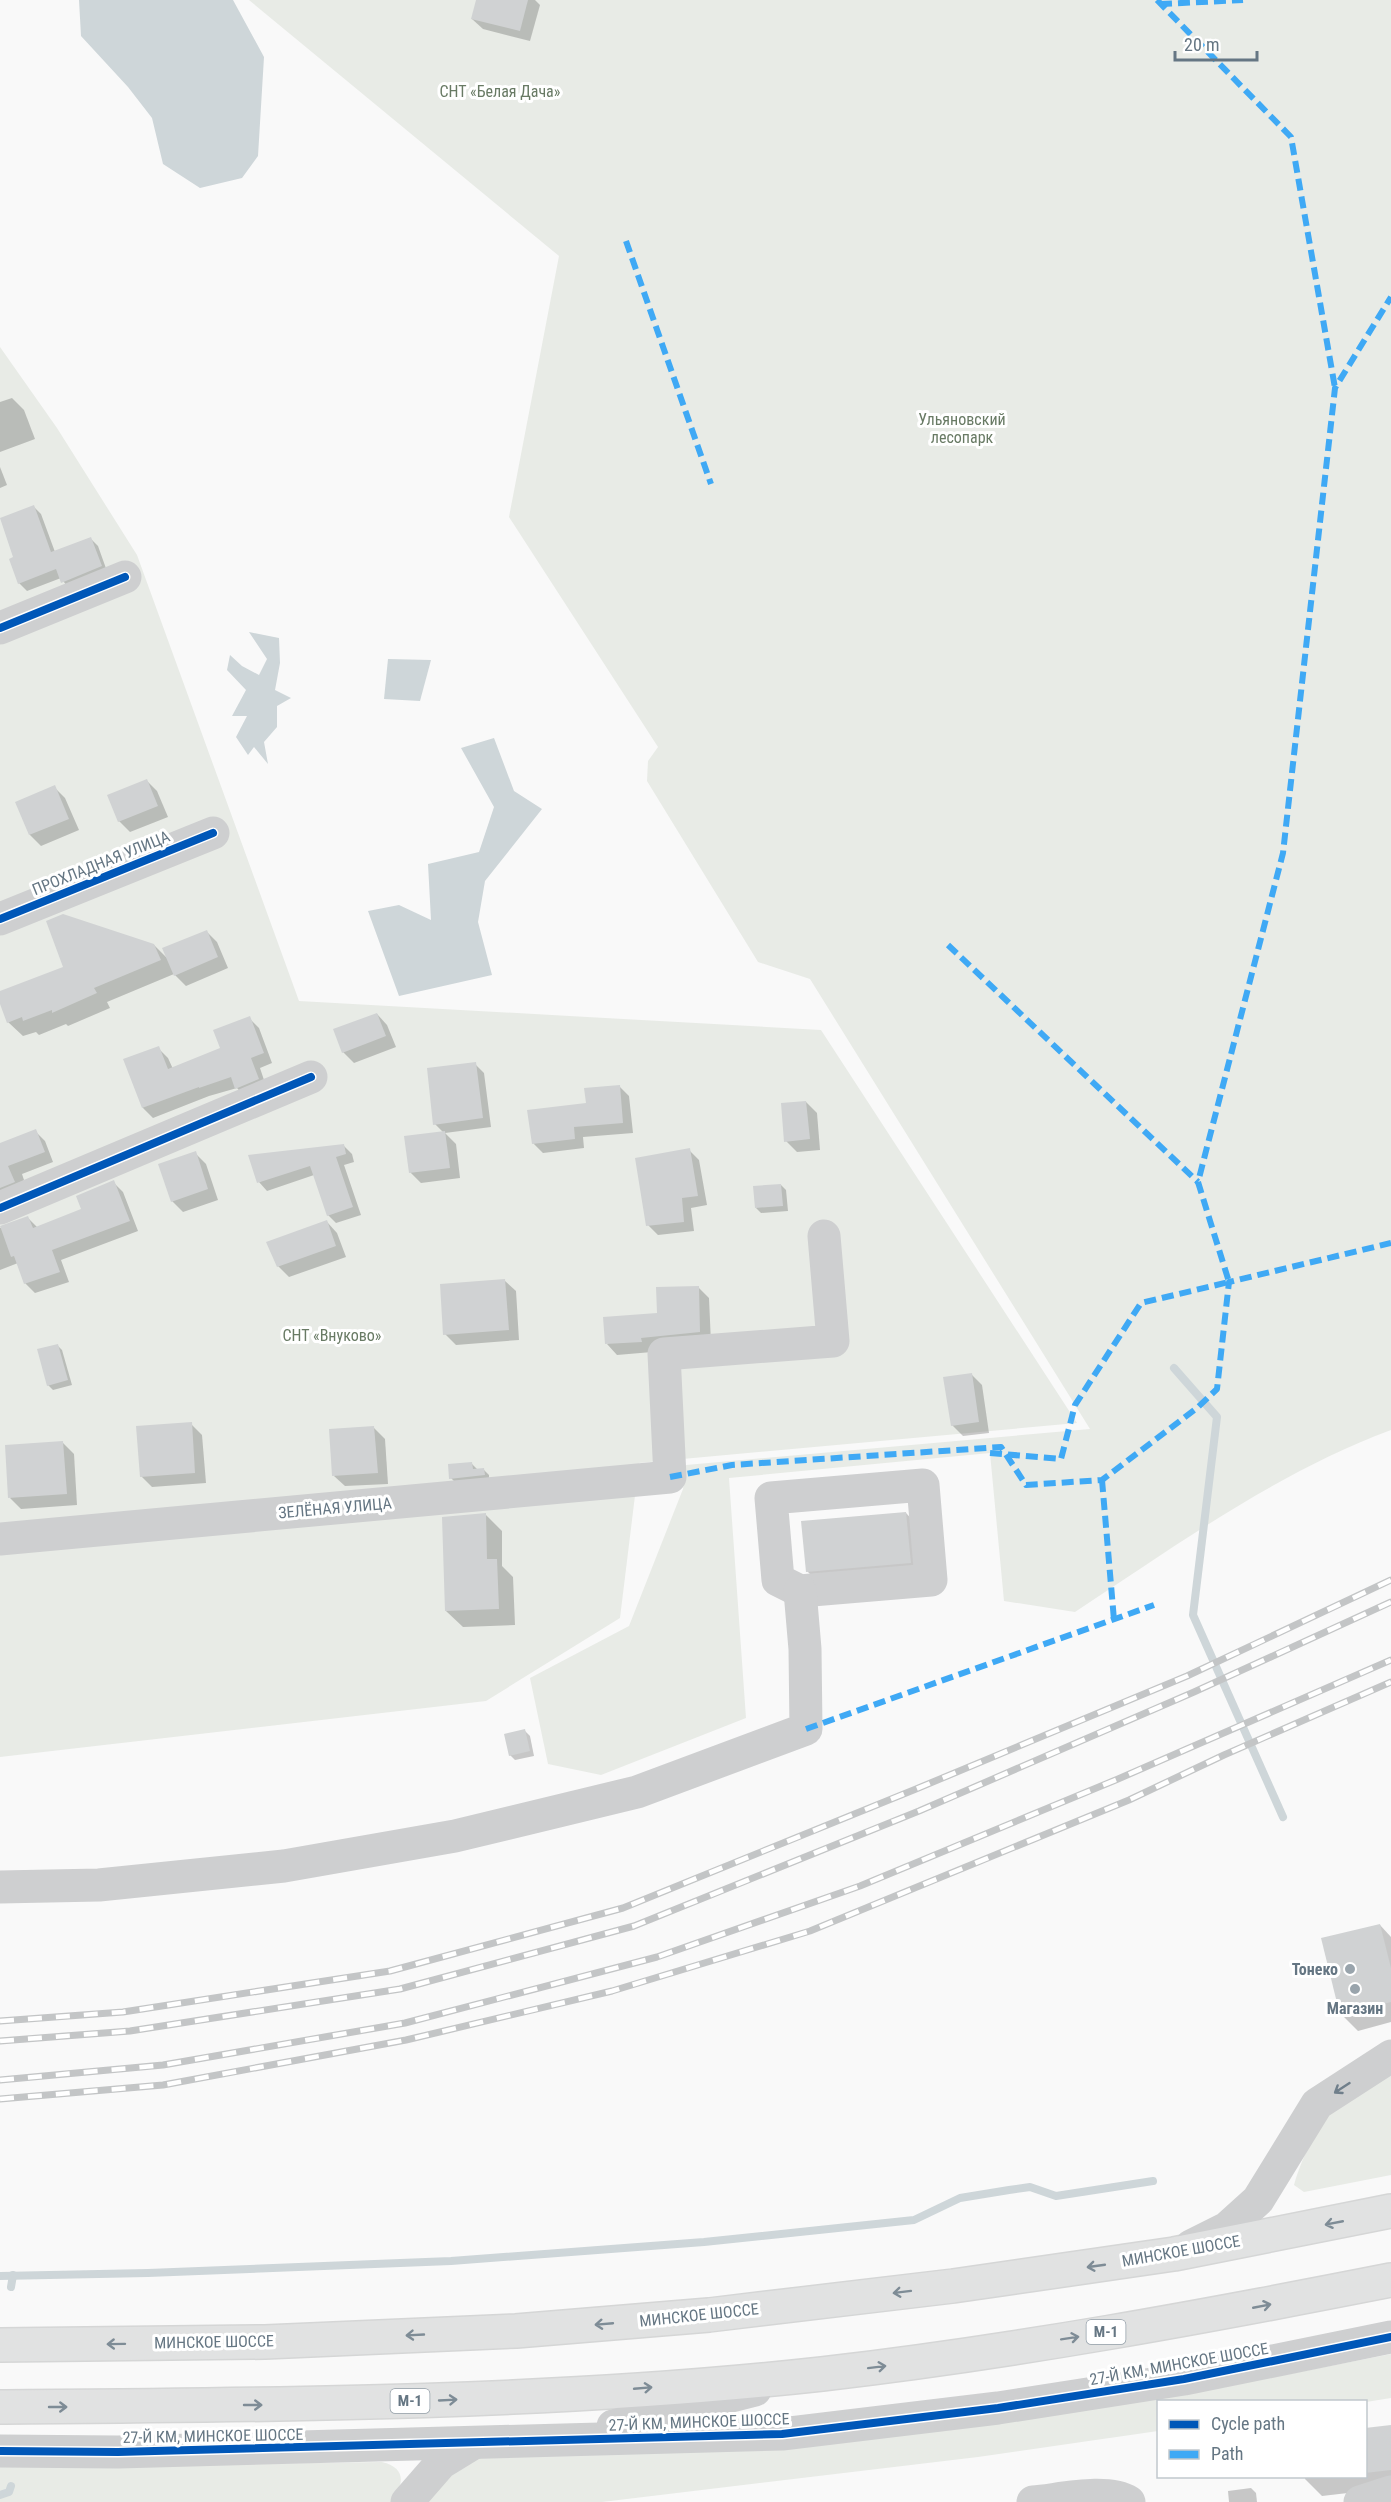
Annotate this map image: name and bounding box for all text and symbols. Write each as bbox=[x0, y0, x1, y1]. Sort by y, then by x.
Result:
scale bar bbox=[1175, 24, 1258, 62]
text: 20 m bbox=[1184, 34, 1219, 55]
park label: СНТ «Белая Дача» bbox=[440, 82, 561, 101]
park label: Ульяновский лесопарк bbox=[918, 410, 1006, 447]
street label: ПРОХЛАДНАЯ УЛИЦА bbox=[29, 827, 173, 899]
park label: СНТ «Внуково» bbox=[282, 1326, 382, 1345]
street label: ЗЕЛЁНАЯ УЛИЦА bbox=[278, 1494, 392, 1522]
place label: Тонеко bbox=[1292, 1960, 1338, 1979]
marker: Тонеко bbox=[1343, 1962, 1357, 1976]
marker: Магазин bbox=[1348, 1982, 1362, 1996]
place label: Магазин bbox=[1327, 1999, 1383, 2018]
one-way arrow bbox=[1334, 2082, 1351, 2094]
one-way arrow bbox=[1324, 2218, 1344, 2229]
street label: МИНСКОЕ ШОССЕ bbox=[1120, 2231, 1242, 2271]
one-way arrow bbox=[1086, 2260, 1106, 2271]
one-way arrow bbox=[893, 2287, 913, 2298]
street label: МИНСКОЕ ШОССЕ bbox=[638, 2299, 760, 2331]
one-way arrow bbox=[1251, 2300, 1271, 2311]
one-way arrow bbox=[595, 2318, 615, 2329]
road number: М-1 bbox=[1086, 2320, 1126, 2344]
one-way arrow bbox=[406, 2330, 426, 2341]
street label: МИНСКОЕ ШОССЕ bbox=[154, 2331, 274, 2353]
one-way arrow bbox=[1059, 2333, 1079, 2344]
one-way arrow bbox=[106, 2338, 126, 2350]
street label: 27-Й КМ, МИНСКОЕ ШОССЕ bbox=[1088, 2339, 1270, 2389]
one-way arrow bbox=[866, 2361, 886, 2372]
one-way arrow bbox=[633, 2383, 652, 2394]
road number: М-1 bbox=[390, 2389, 430, 2413]
one-way arrow bbox=[438, 2394, 458, 2405]
one-way arrow bbox=[243, 2399, 263, 2411]
legend bbox=[1157, 2400, 1367, 2478]
one-way arrow bbox=[48, 2401, 68, 2413]
street label: 27-Й КМ, МИНСКОЕ ШОССЕ bbox=[608, 2409, 790, 2435]
text: Cycle path bbox=[1211, 2413, 1285, 2434]
street label: 27-Й КМ, МИНСКОЕ ШОССЕ bbox=[122, 2425, 304, 2447]
text: Path bbox=[1211, 2443, 1244, 2464]

